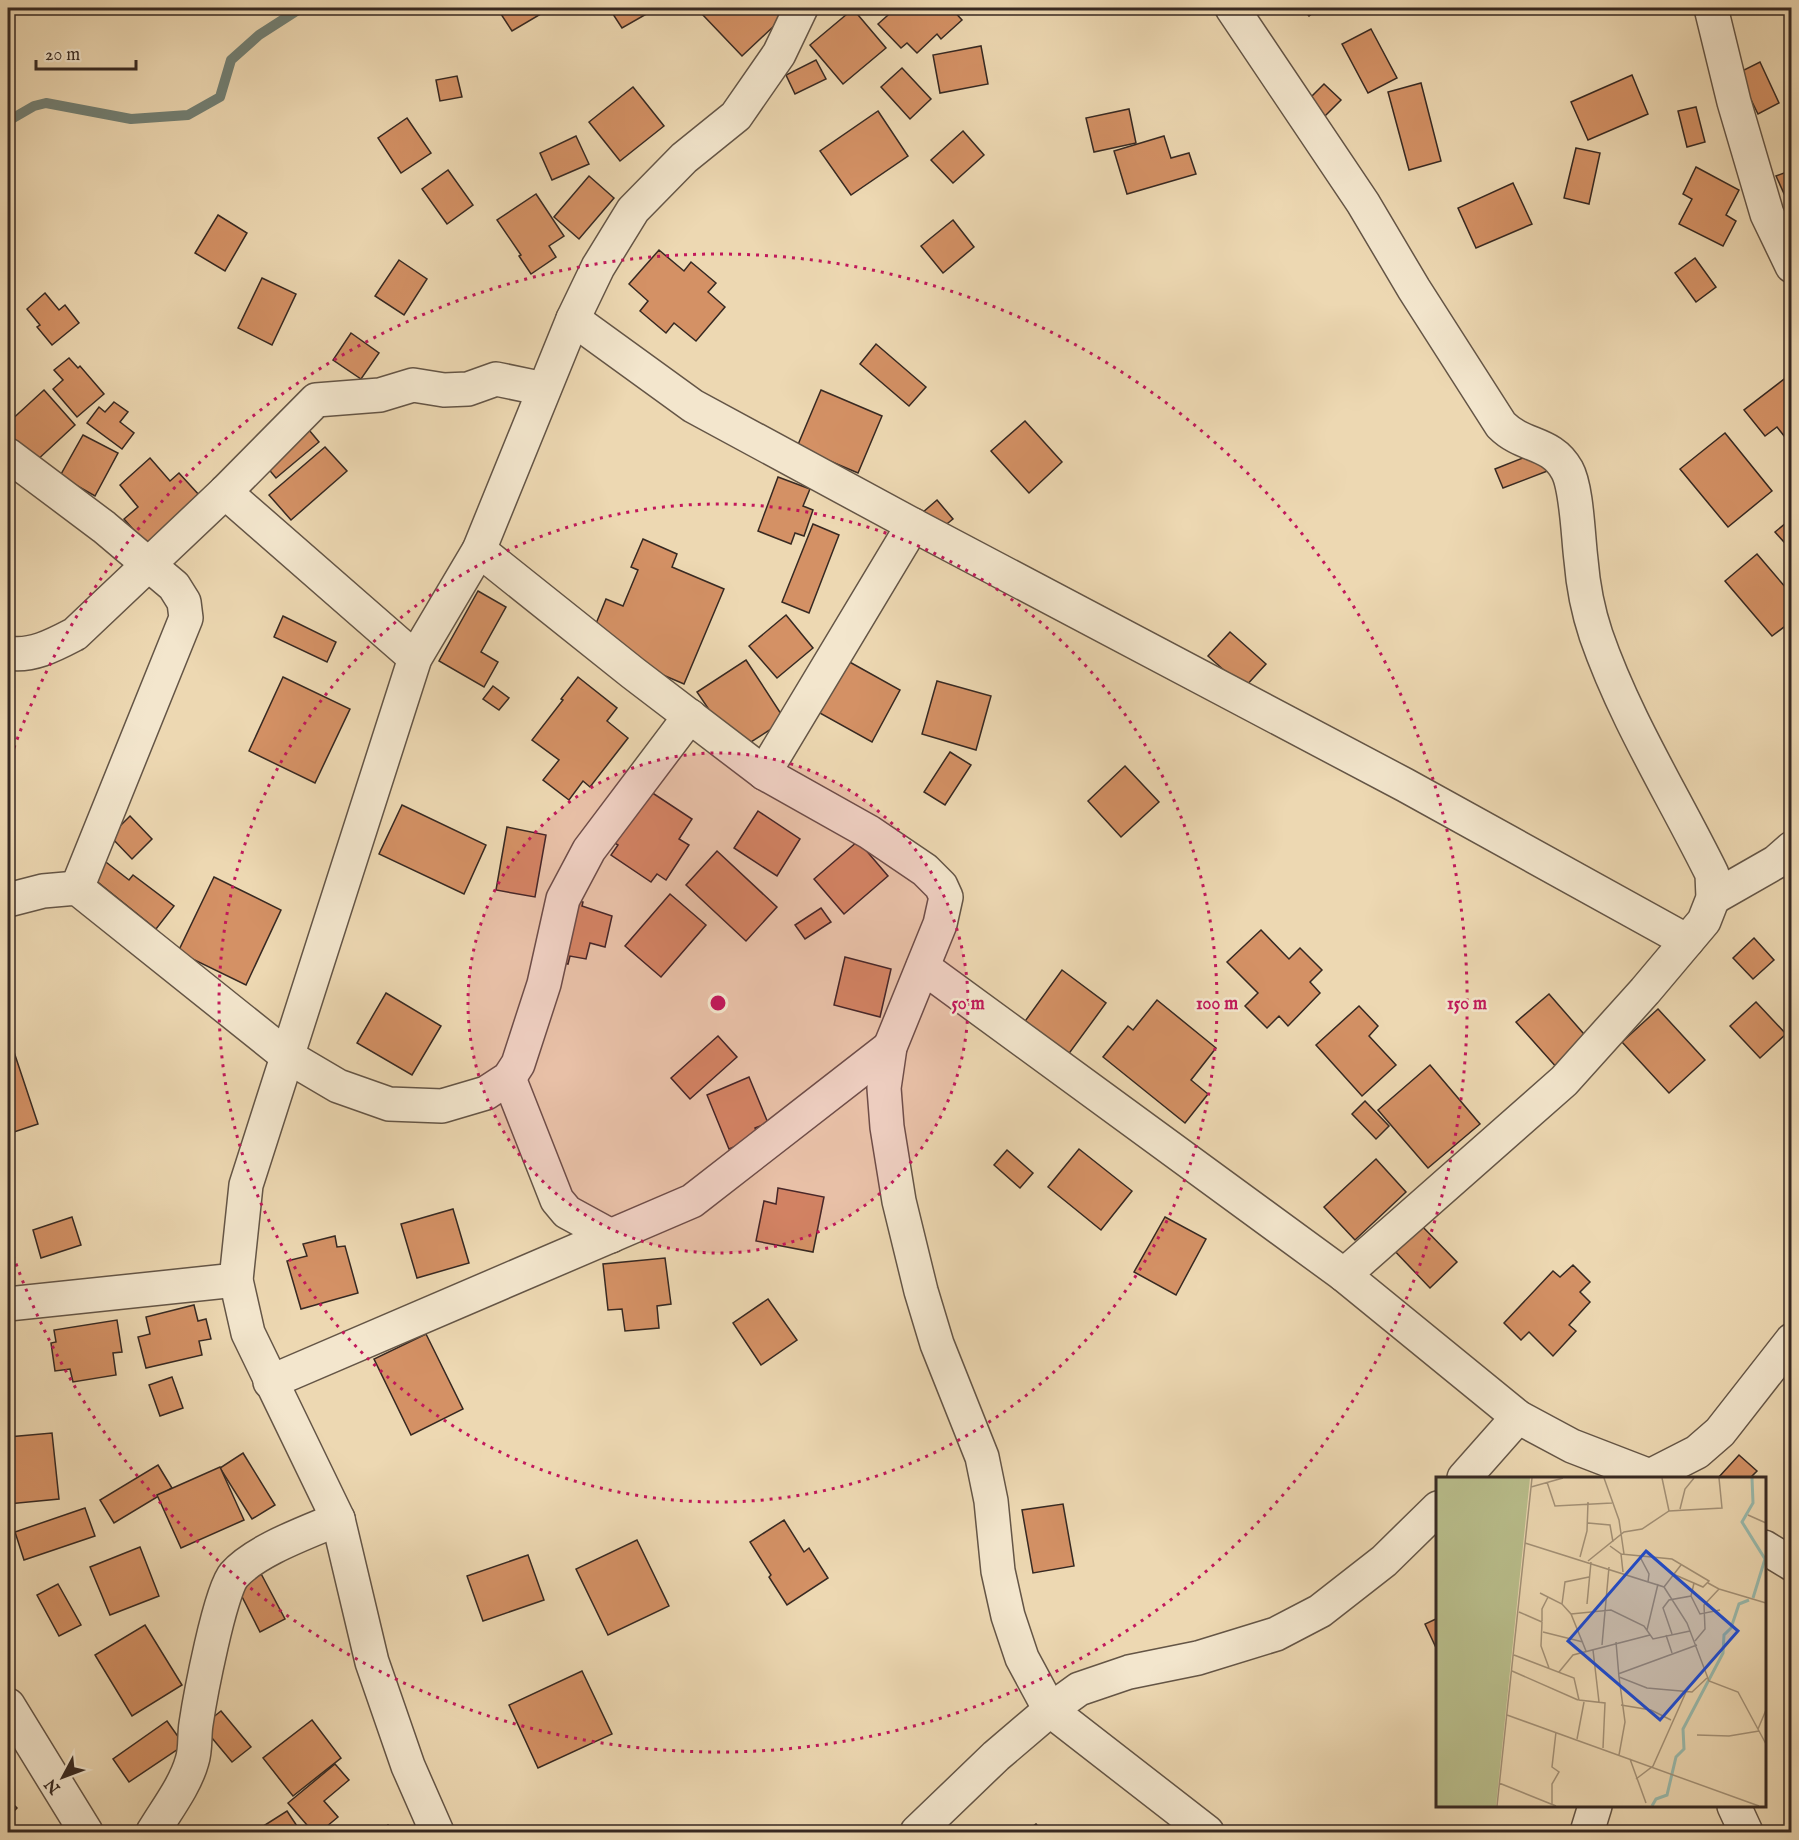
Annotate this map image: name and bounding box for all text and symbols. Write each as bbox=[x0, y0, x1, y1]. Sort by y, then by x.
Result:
scale bar bbox=[36, 33, 136, 71]
text: 20 m bbox=[45, 44, 80, 67]
centre of rings bbox=[708, 993, 728, 1013]
text: 50 m bbox=[951, 993, 985, 1016]
text: 100 m bbox=[1196, 993, 1238, 1016]
text: 150 m bbox=[1447, 993, 1487, 1016]
inset map bbox=[1436, 1477, 1766, 1807]
north arrow bbox=[33, 1747, 93, 1807]
text: N bbox=[41, 1774, 66, 1798]

